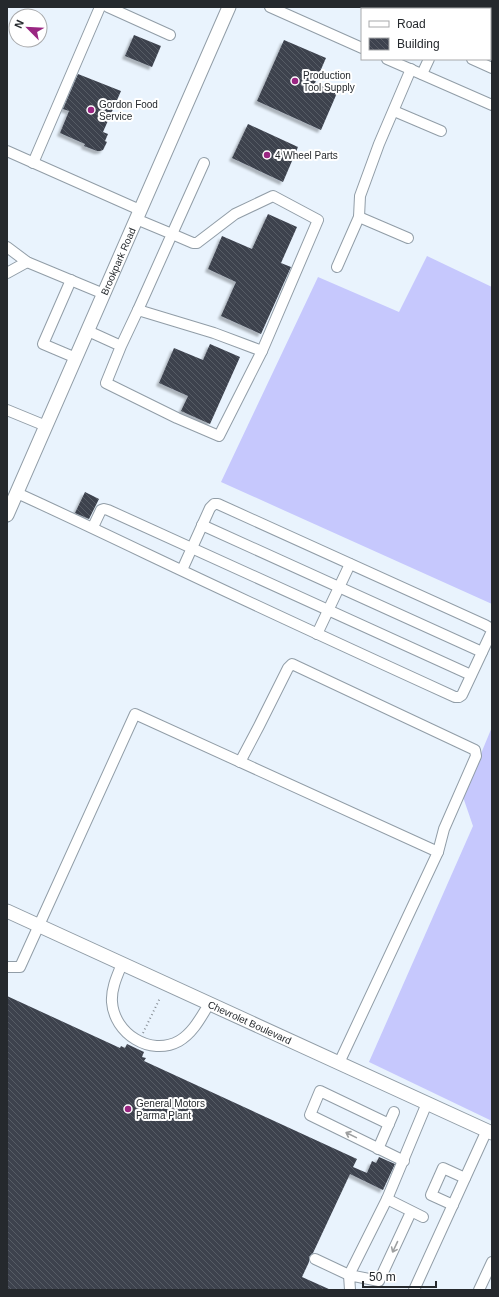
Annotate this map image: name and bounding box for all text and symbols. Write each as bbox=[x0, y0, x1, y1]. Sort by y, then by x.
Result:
north arrow bbox=[8, 8, 48, 48]
legend bbox=[361, 8, 491, 60]
text: Road bbox=[397, 17, 426, 31]
text: N bbox=[12, 18, 26, 30]
text: Building bbox=[397, 37, 440, 51]
place label: Production Tool Supply bbox=[303, 70, 355, 93]
marker: Production Tool Supply bbox=[290, 76, 300, 86]
place label: Gordon Food Service bbox=[99, 99, 158, 122]
marker: Gordon Food Service bbox=[86, 105, 96, 115]
marker: 4 Wheel Parts bbox=[262, 150, 272, 160]
place label: 4 Wheel Parts bbox=[275, 150, 338, 161]
street label: Brookpark Road bbox=[98, 226, 137, 297]
street label: Chevrolet Boulevard bbox=[206, 998, 293, 1046]
place label: General Motors Parma Plant bbox=[136, 1098, 205, 1121]
marker: General Motors Parma Plant bbox=[123, 1104, 133, 1114]
one-way arrow bbox=[345, 1131, 357, 1138]
one-way arrow bbox=[391, 1240, 398, 1252]
scale bar bbox=[363, 1263, 436, 1289]
text: 50 m bbox=[369, 1270, 396, 1284]

